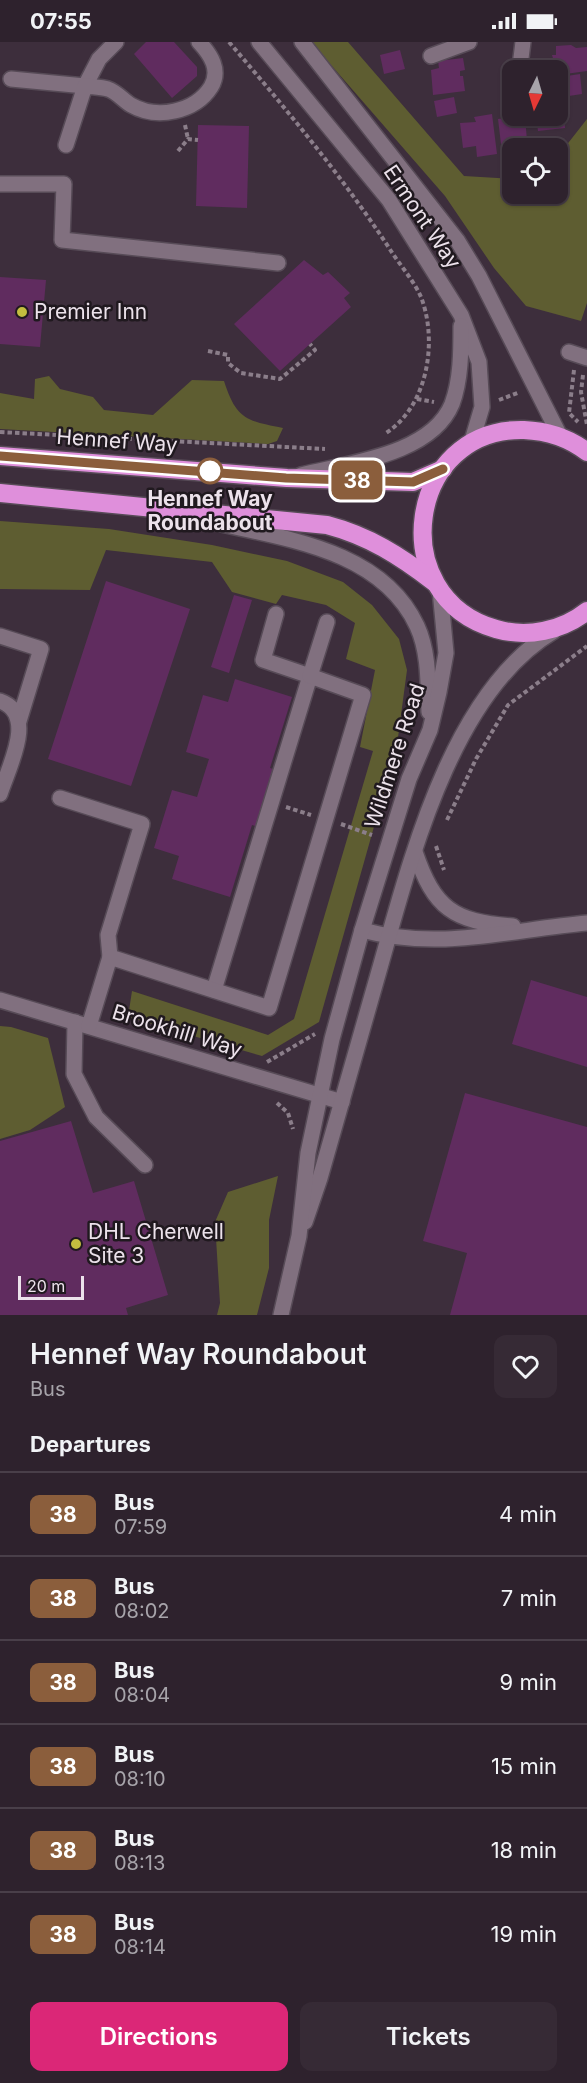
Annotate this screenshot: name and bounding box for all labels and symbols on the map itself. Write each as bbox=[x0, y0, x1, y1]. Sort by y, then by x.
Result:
north arrow bbox=[502, 60, 568, 126]
street label: Ermont Way bbox=[379, 160, 466, 274]
place label: Premier Inn bbox=[34, 299, 147, 324]
marker: Premier Inn bbox=[15, 305, 29, 319]
street label: Hennef Way bbox=[56, 424, 179, 457]
marker: Hennef Way Roundabout bbox=[197, 458, 223, 484]
line badge: 38 bbox=[330, 460, 384, 500]
place label: Hennef Way Roundabout bbox=[147, 486, 273, 535]
street label: Wildmere Road bbox=[359, 680, 430, 831]
street label: Brookhill Way bbox=[109, 999, 245, 1062]
place label: DHL Cherwell Site 3 bbox=[88, 1219, 224, 1268]
marker: DHL Cherwell Site 3 bbox=[69, 1237, 83, 1251]
scale bar bbox=[18, 1273, 84, 1300]

